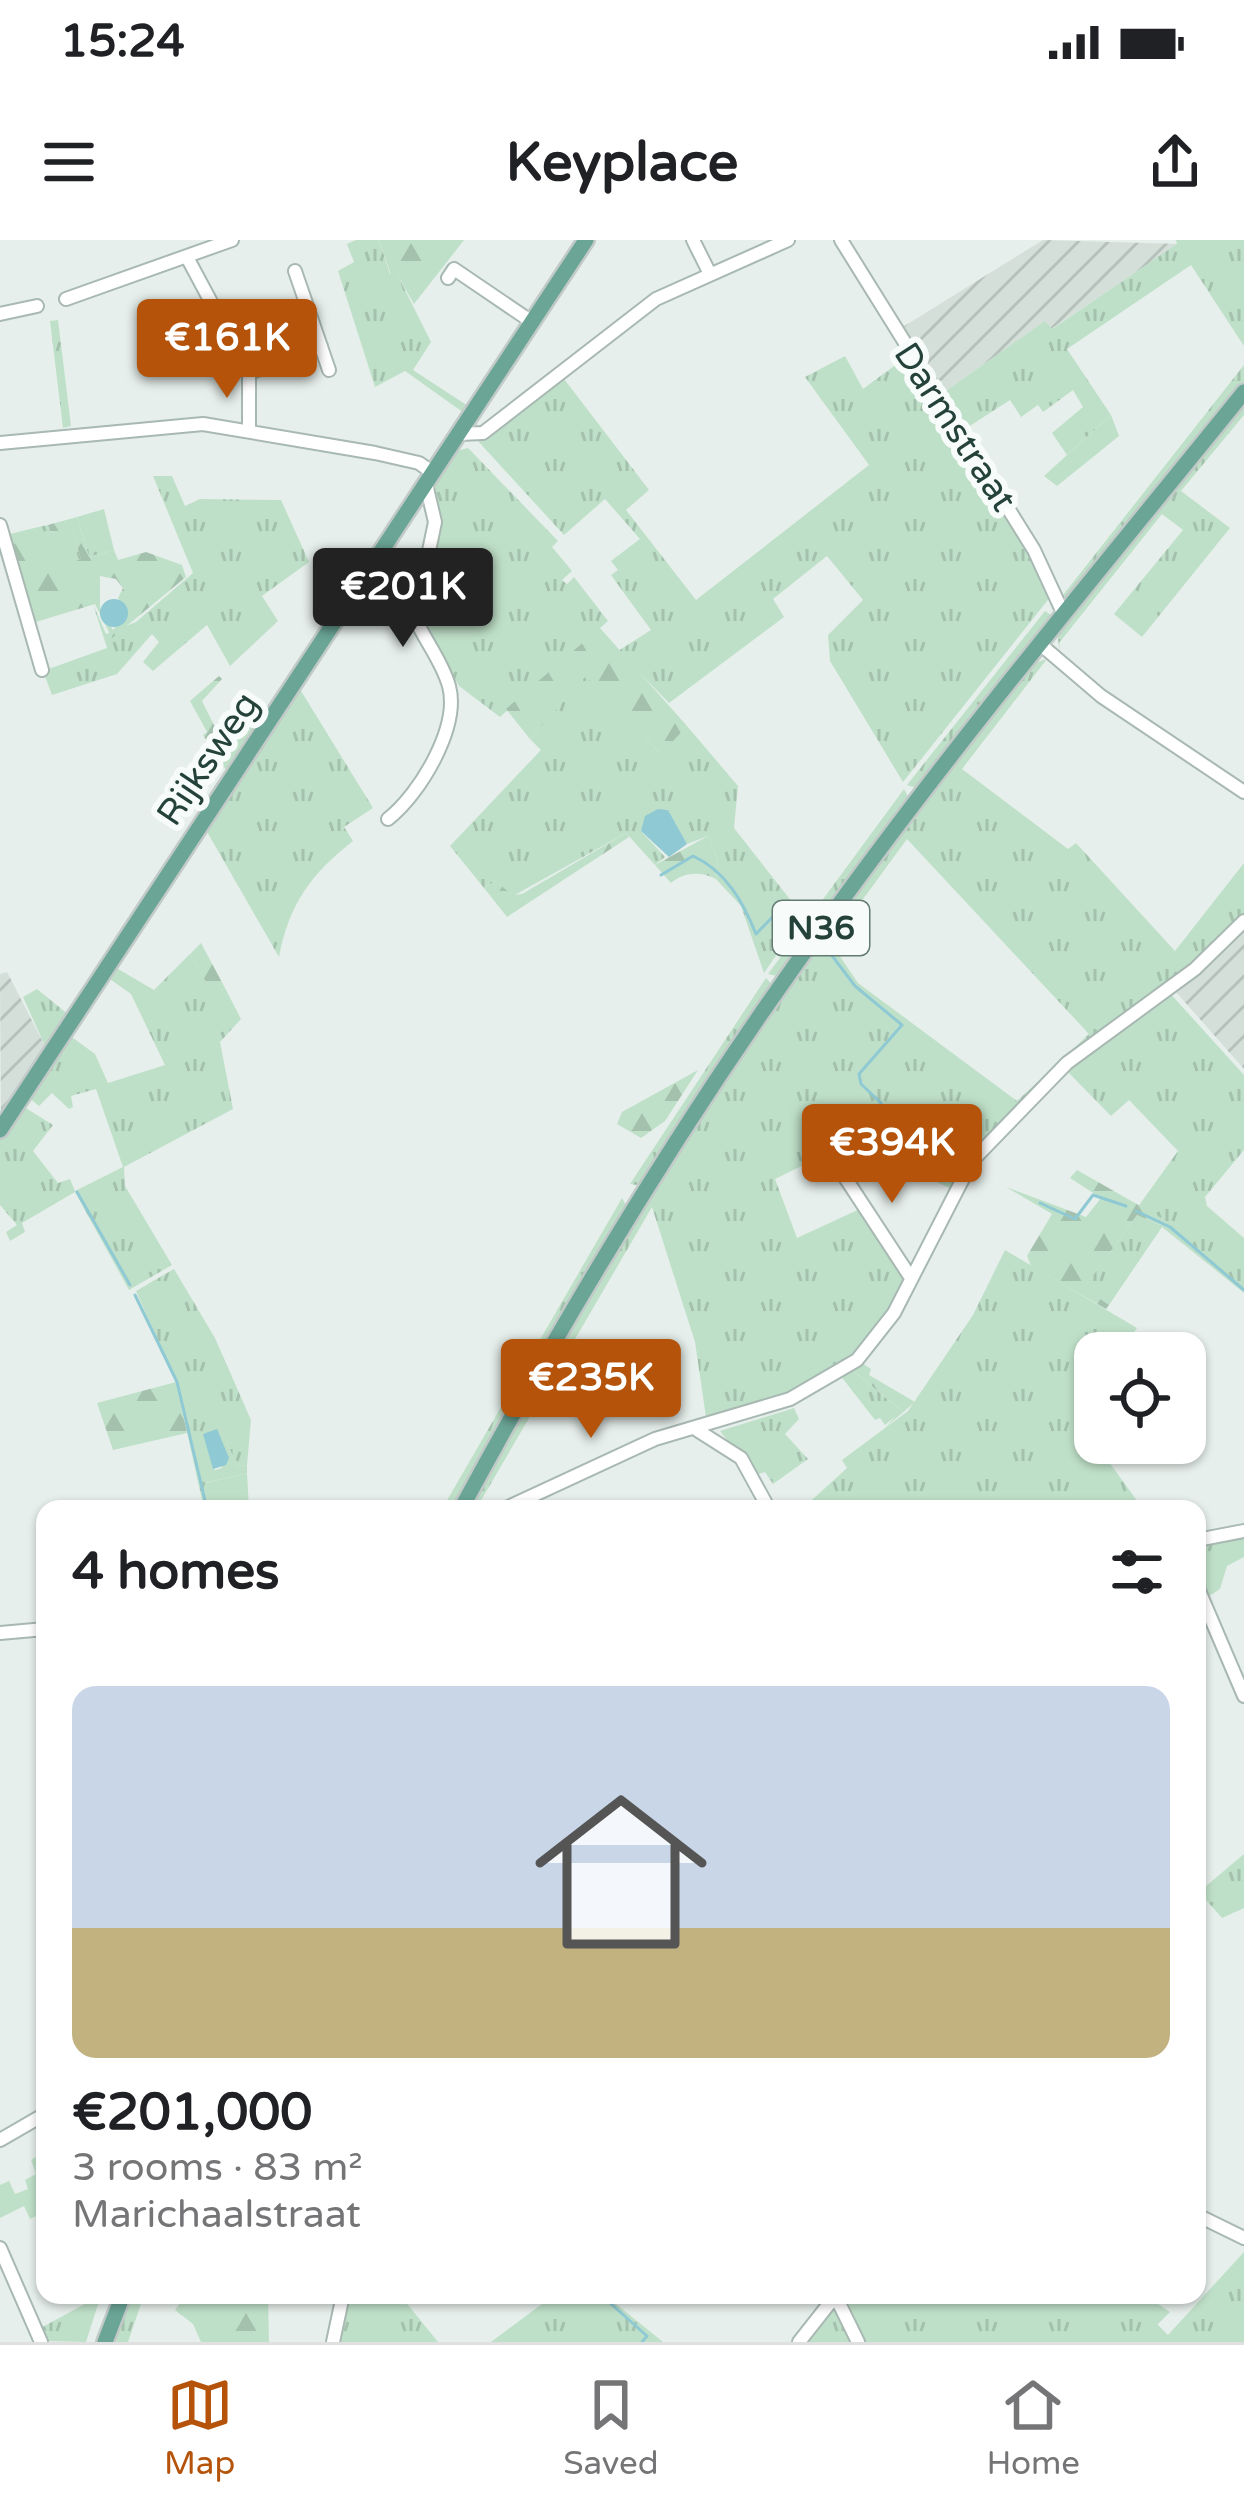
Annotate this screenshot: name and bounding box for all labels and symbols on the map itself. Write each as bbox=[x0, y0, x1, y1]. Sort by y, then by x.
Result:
pin: €161K bbox=[143, 299, 311, 401]
street label: Darmstraat bbox=[885, 335, 1025, 519]
pin: €201K bbox=[319, 548, 487, 650]
street label: Rijksweg bbox=[148, 684, 268, 834]
road number: N36 bbox=[773, 901, 869, 955]
pin: €394K bbox=[808, 1104, 976, 1206]
pin: €235K bbox=[507, 1339, 675, 1441]

